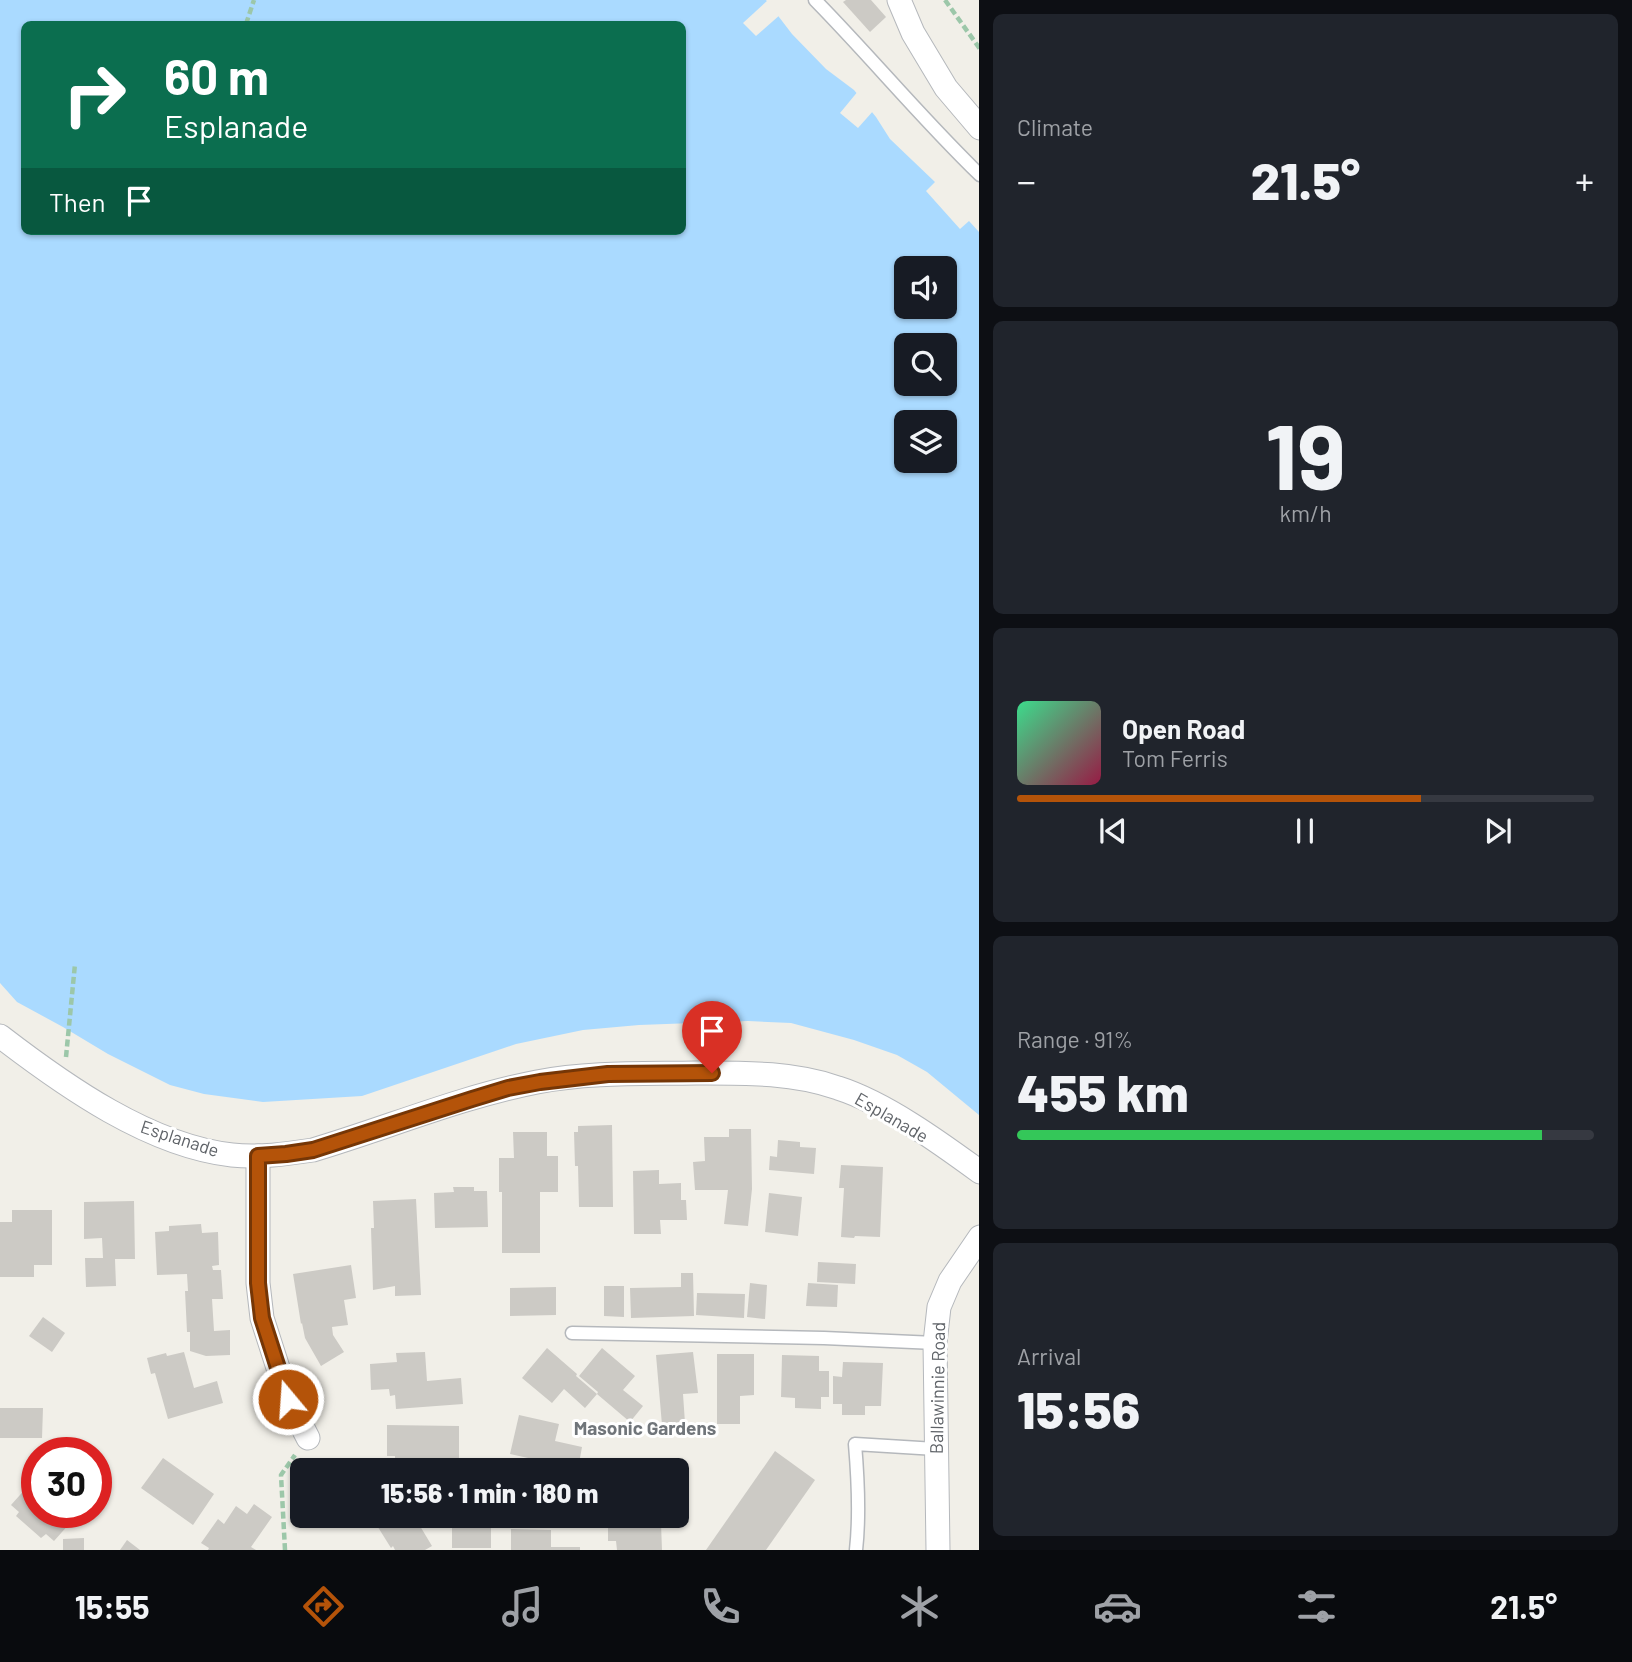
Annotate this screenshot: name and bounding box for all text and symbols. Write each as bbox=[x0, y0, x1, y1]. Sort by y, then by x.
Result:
text: 60 m bbox=[164, 46, 269, 105]
icon: right bbox=[49, 49, 140, 140]
text: Esplanade bbox=[164, 106, 308, 144]
text: Climate bbox=[1017, 113, 1093, 141]
text: 21.5° bbox=[1251, 148, 1360, 210]
text: − bbox=[1017, 157, 1036, 203]
text: + bbox=[1575, 157, 1594, 203]
icon: arrive bbox=[120, 182, 158, 220]
text: Then bbox=[49, 186, 106, 217]
map controls bbox=[894, 256, 957, 473]
button: sound bbox=[894, 256, 957, 319]
button: search bbox=[894, 333, 957, 396]
text: 19 bbox=[1265, 399, 1346, 508]
button: layers bbox=[894, 410, 957, 473]
text: km/h bbox=[1279, 499, 1332, 527]
text: Open Road bbox=[1122, 713, 1245, 744]
text: Tom Ferris bbox=[1122, 744, 1228, 772]
icon: previous bbox=[1094, 812, 1132, 850]
icon: pause bbox=[1286, 812, 1324, 850]
icon: next bbox=[1479, 812, 1517, 850]
pin bbox=[682, 1001, 742, 1073]
icon: arrive bbox=[693, 1012, 731, 1050]
text: Range · 91% bbox=[1017, 1025, 1133, 1053]
text: 455 km bbox=[1017, 1060, 1189, 1122]
street label: Esplanade bbox=[851, 1087, 933, 1147]
street label: Esplanade bbox=[138, 1115, 222, 1161]
street label: Ballawinnie Road bbox=[925, 1322, 949, 1454]
text: Arrival bbox=[1017, 1342, 1081, 1370]
position arrow bbox=[251, 1362, 325, 1436]
text: 15:56 bbox=[1017, 1377, 1140, 1439]
district label: Masonic Gardens bbox=[574, 1416, 716, 1439]
speed limit sign: 30 bbox=[21, 1437, 112, 1528]
text: 15:56 · 1 min · 180 m bbox=[381, 1477, 598, 1508]
icon: directions bbox=[299, 1582, 348, 1631]
icon: music bbox=[498, 1582, 547, 1631]
icon: phone bbox=[696, 1582, 745, 1631]
icon: climate bbox=[895, 1582, 944, 1631]
icon: car bbox=[1093, 1582, 1142, 1631]
icon: filters bbox=[1292, 1582, 1341, 1631]
text: 15:55 bbox=[75, 1587, 150, 1625]
text: 21.5° bbox=[1490, 1587, 1557, 1625]

